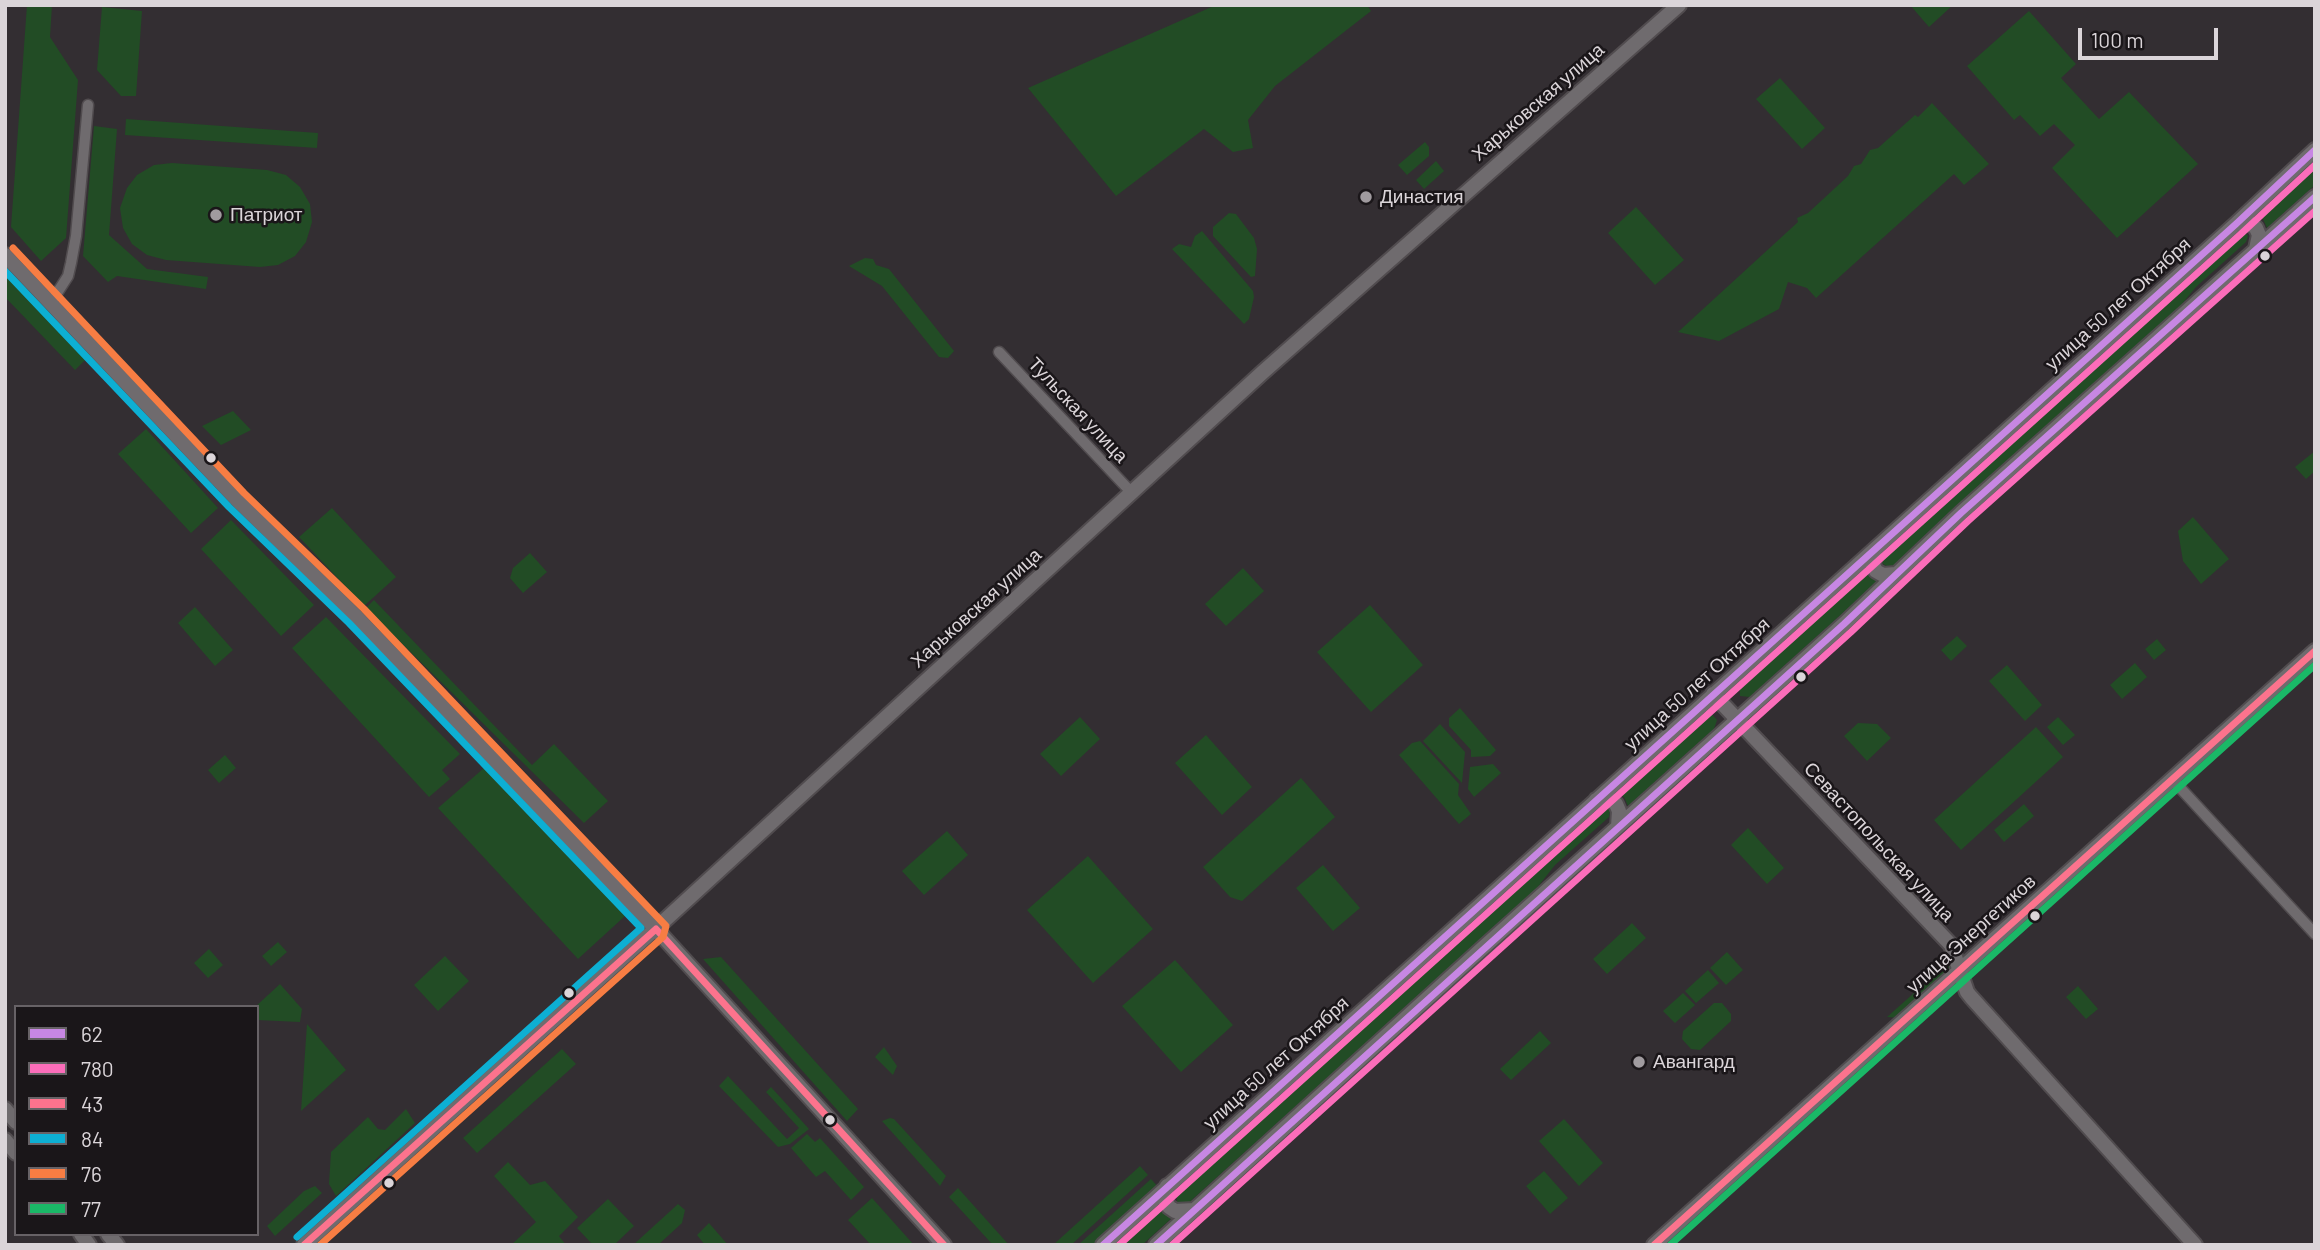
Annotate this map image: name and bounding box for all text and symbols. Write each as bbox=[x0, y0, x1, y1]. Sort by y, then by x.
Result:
scale bar bbox=[2082, 14, 2222, 58]
text: 100 m bbox=[2091, 27, 2144, 52]
street label: Харьковская улица bbox=[1467, 38, 1609, 166]
place label: Династия bbox=[1380, 186, 1464, 208]
marker: Династия bbox=[1358, 189, 1374, 205]
place label: Патриот bbox=[230, 204, 303, 226]
marker: Патриот bbox=[208, 207, 224, 223]
street label: улица 50 лет Октября bbox=[2041, 233, 2195, 375]
unlabelled marker bbox=[2258, 249, 2272, 263]
street label: Тульская улица bbox=[1023, 353, 1133, 467]
unlabelled marker bbox=[204, 451, 218, 465]
street label: Харьковская улица bbox=[906, 543, 1046, 673]
street label: улица 50 лет Октября bbox=[1620, 613, 1774, 755]
unlabelled marker bbox=[1794, 670, 1808, 684]
street label: Севастопольская улица bbox=[1799, 757, 1959, 927]
street label: улица Энергетиков bbox=[1902, 870, 2040, 998]
unlabelled marker bbox=[2028, 909, 2042, 923]
unlabelled marker bbox=[562, 986, 576, 1000]
street label: улица 50 лет Октября bbox=[1199, 992, 1353, 1134]
legend bbox=[14, 1005, 259, 1236]
text: 62 bbox=[81, 1021, 103, 1046]
place label: Авангард bbox=[1653, 1051, 1735, 1073]
marker: Авангард bbox=[1631, 1054, 1647, 1070]
text: 780 bbox=[81, 1056, 114, 1081]
text: 43 bbox=[81, 1091, 103, 1116]
unlabelled marker bbox=[823, 1113, 837, 1127]
text: 84 bbox=[81, 1126, 104, 1151]
text: 76 bbox=[81, 1161, 102, 1186]
unlabelled marker bbox=[382, 1176, 396, 1190]
text: 77 bbox=[81, 1196, 101, 1221]

